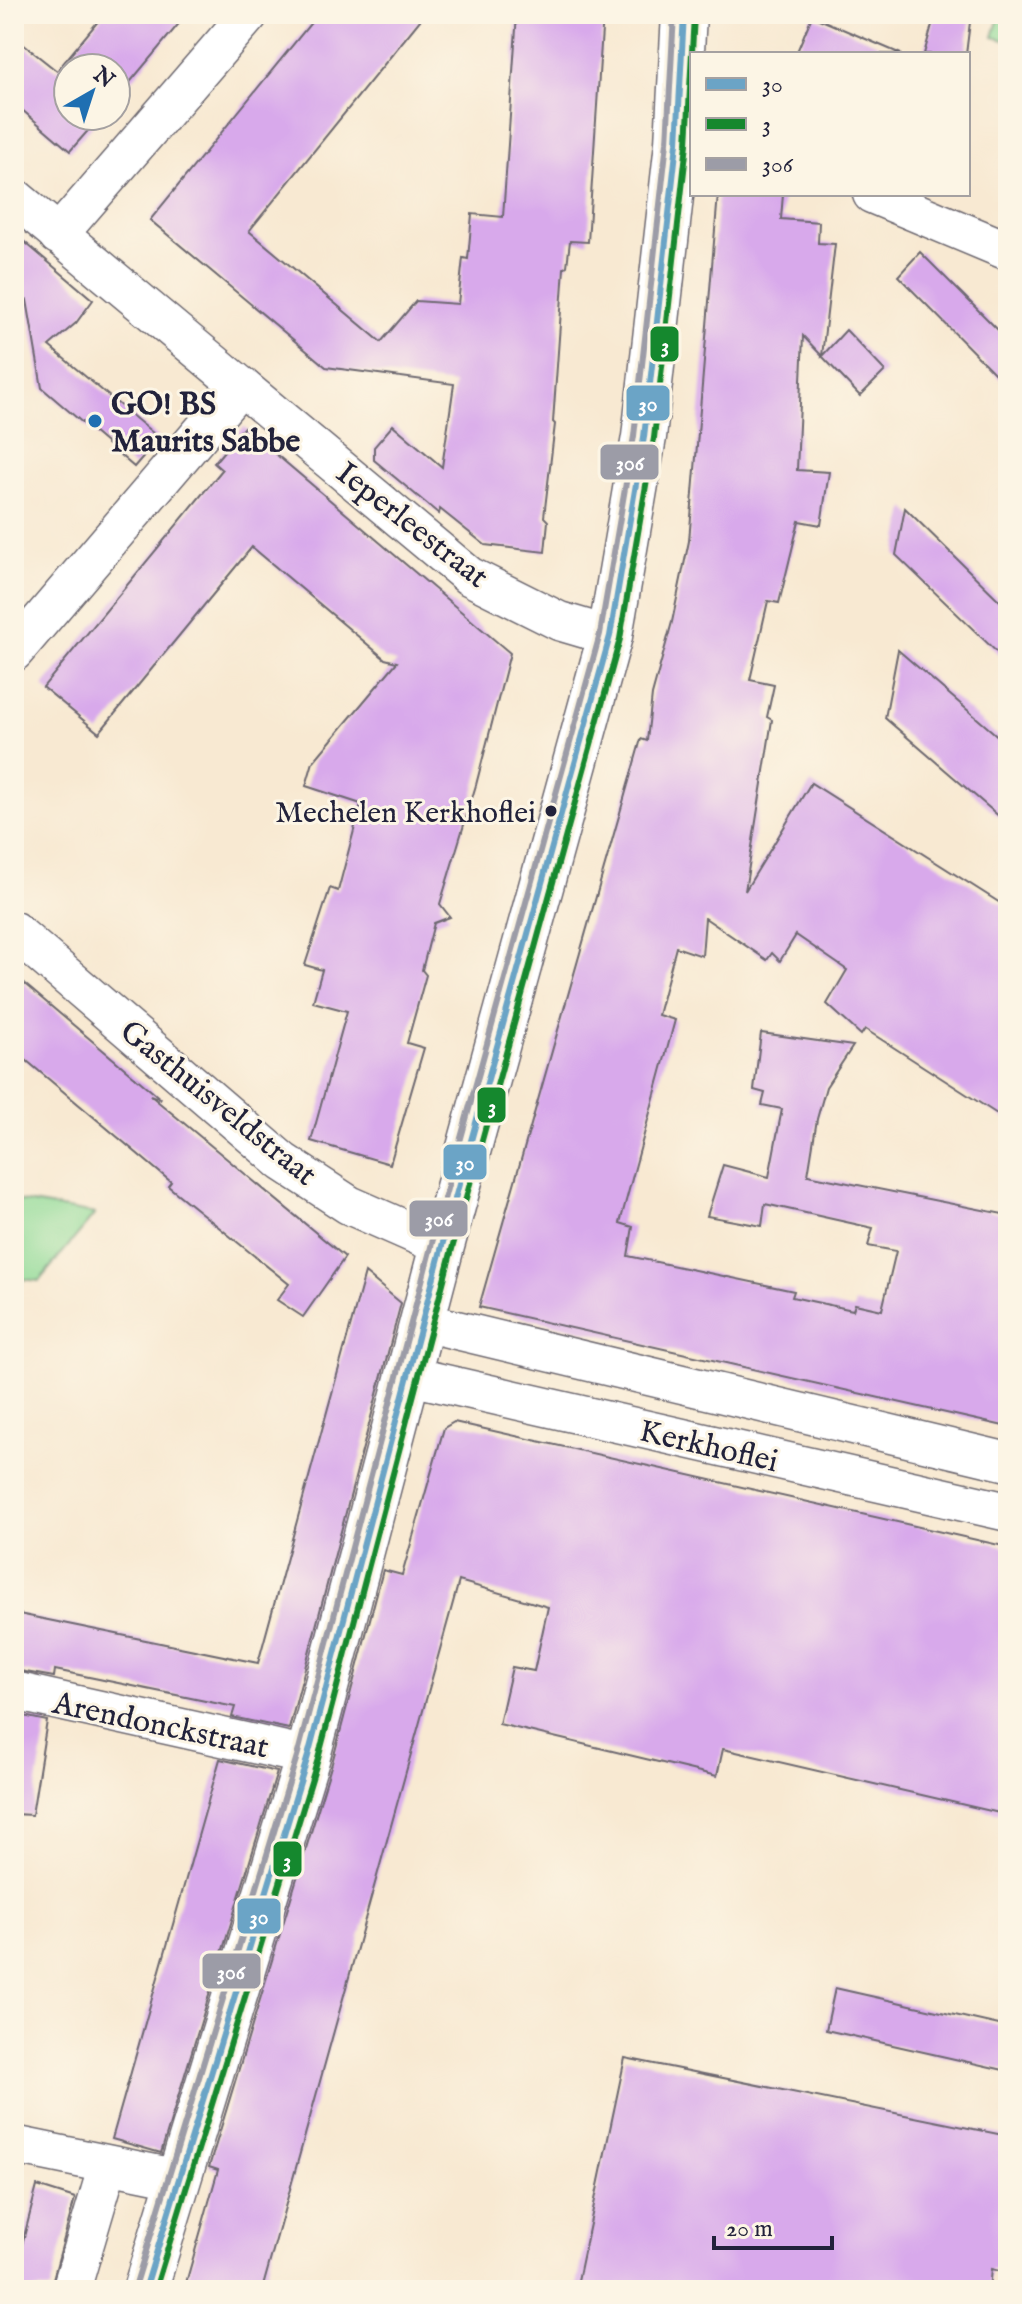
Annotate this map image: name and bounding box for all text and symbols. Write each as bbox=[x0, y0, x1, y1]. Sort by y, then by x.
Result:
north arrow bbox=[52, 52, 132, 132]
legend bbox=[690, 52, 970, 196]
text: N bbox=[86, 61, 120, 95]
text: 30 bbox=[762, 70, 783, 101]
text: 3 bbox=[762, 110, 771, 141]
text: 306 bbox=[762, 150, 794, 181]
line badge: 3 bbox=[649, 325, 680, 363]
text: 3 bbox=[661, 332, 669, 360]
line badge: 30 bbox=[625, 384, 671, 422]
place label: GO! BS Maurits Sabbe bbox=[111, 385, 300, 463]
text: 30 bbox=[638, 391, 658, 419]
marker: GO! BS Maurits Sabbe bbox=[86, 412, 104, 430]
line badge: 306 bbox=[599, 443, 660, 481]
text: 306 bbox=[616, 450, 646, 478]
street label: Ieperleestraat bbox=[327, 454, 496, 598]
place label: Mechelen Kerkhoflei bbox=[275, 795, 536, 833]
marker: Mechelen Kerkhoflei bbox=[543, 803, 559, 819]
street label: Gasthuisveldstraat bbox=[111, 1012, 324, 1196]
line badge: 3 bbox=[476, 1086, 507, 1124]
text: 3 bbox=[488, 1093, 496, 1121]
line badge: 30 bbox=[442, 1143, 488, 1181]
text: 30 bbox=[455, 1150, 475, 1178]
line badge: 306 bbox=[408, 1199, 469, 1238]
text: 306 bbox=[425, 1206, 455, 1234]
street label: Kerkhoflei bbox=[635, 1412, 782, 1483]
street label: Arendonckstraat bbox=[48, 1683, 272, 1769]
line badge: 3 bbox=[272, 1840, 303, 1878]
text: 3 bbox=[283, 1847, 291, 1875]
line badge: 30 bbox=[236, 1897, 282, 1935]
text: 30 bbox=[249, 1904, 269, 1932]
line badge: 306 bbox=[201, 1952, 262, 1990]
text: 306 bbox=[217, 1959, 247, 1987]
scale bar bbox=[714, 2200, 832, 2250]
text: 20 m bbox=[726, 2214, 773, 2245]

